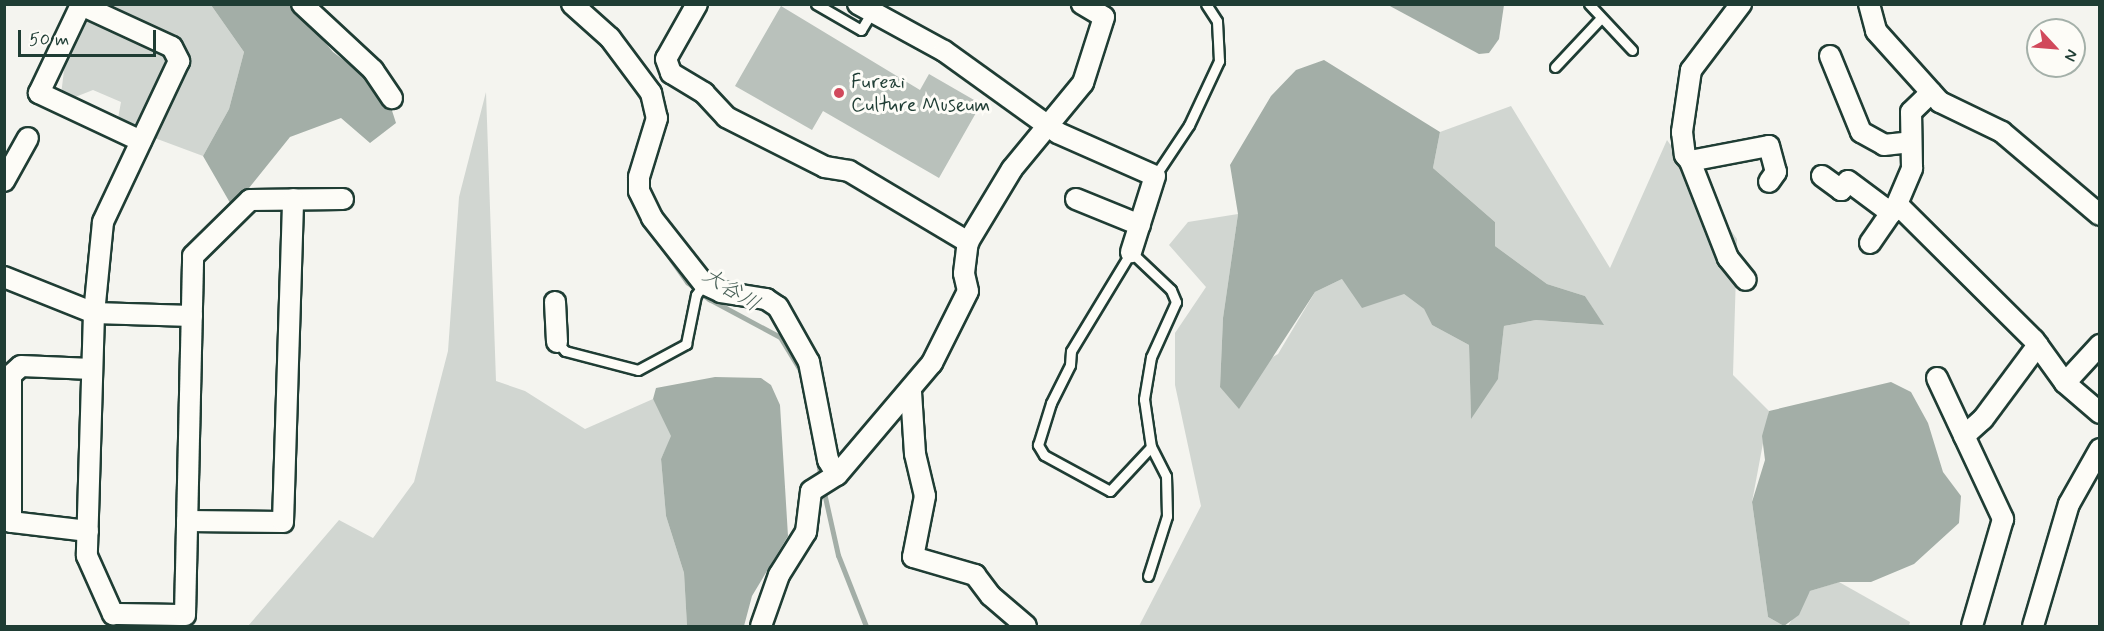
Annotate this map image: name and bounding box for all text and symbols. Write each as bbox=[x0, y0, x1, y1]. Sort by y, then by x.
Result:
scale bar bbox=[21, 18, 159, 56]
north arrow bbox=[2026, 18, 2086, 78]
text: 50 m bbox=[29, 28, 69, 52]
text: N bbox=[2059, 46, 2083, 65]
place label: Fureai Culture Museum bbox=[851, 70, 1000, 117]
marker: Fureai Culture Museum bbox=[832, 86, 846, 100]
water label: 大谷川 bbox=[698, 263, 764, 317]

